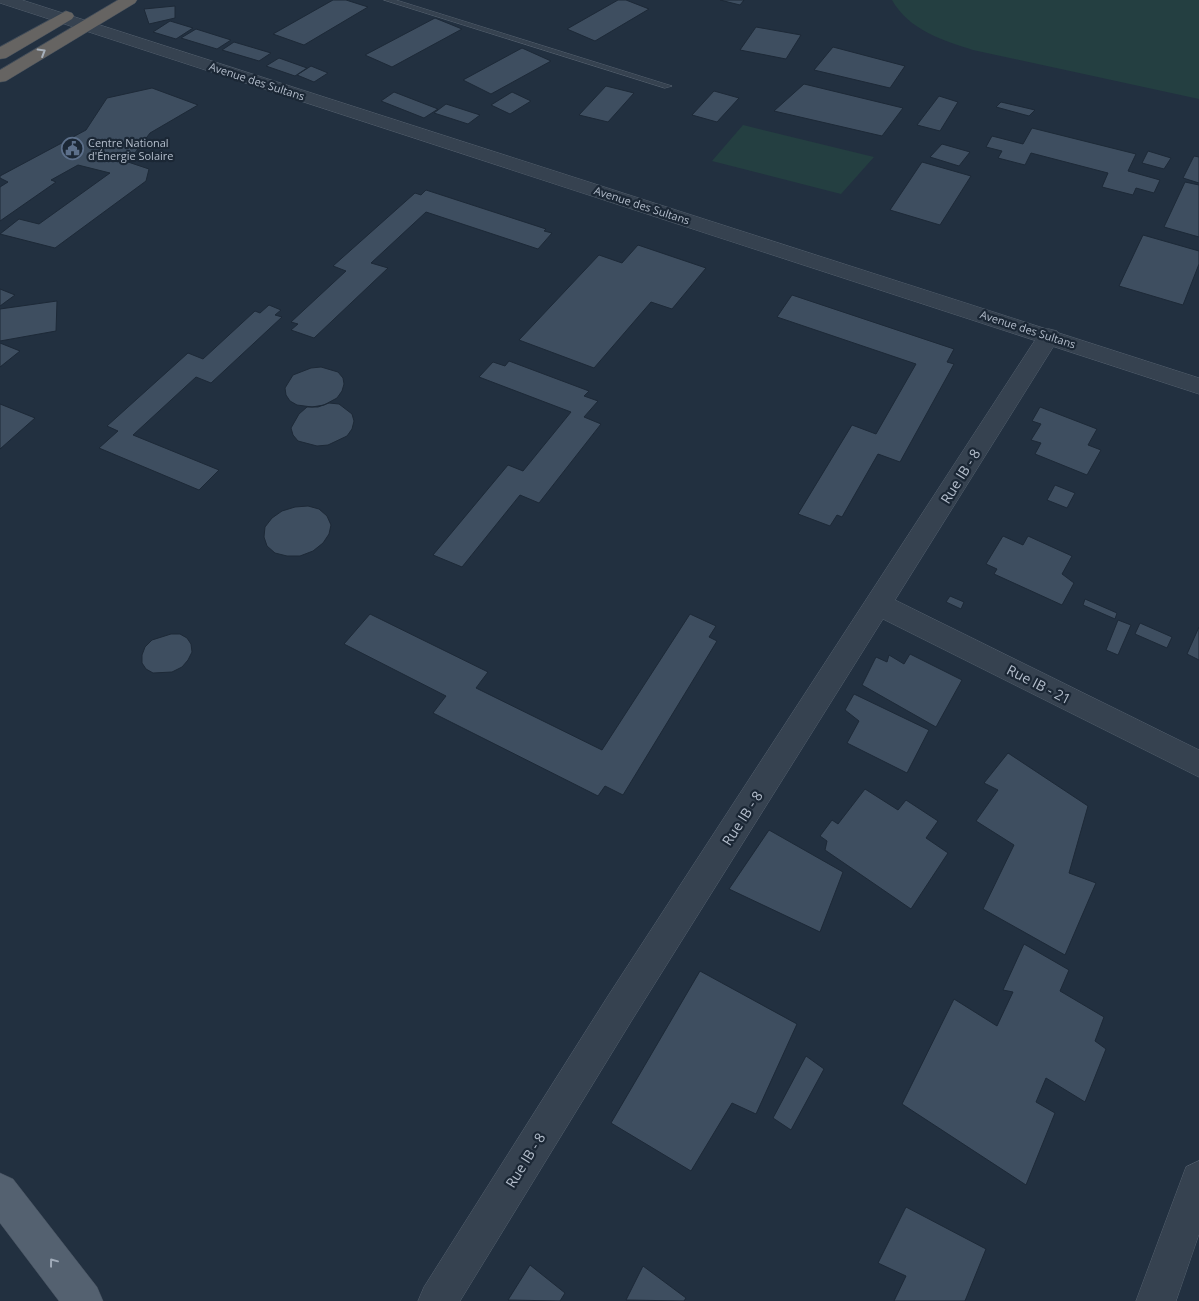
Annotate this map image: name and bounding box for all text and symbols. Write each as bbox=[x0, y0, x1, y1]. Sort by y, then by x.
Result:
one-way arrow bbox=[36, 49, 45, 59]
street label: Avenue des Sultans bbox=[207, 58, 307, 104]
place label: Centre National d'Énergie Solaire bbox=[88, 135, 173, 163]
public building icon: Centre National d'Énergie Solaire bbox=[60, 136, 84, 160]
street label: Avenue des Sultans bbox=[592, 182, 692, 228]
street label: Avenue des Sultans bbox=[978, 306, 1078, 352]
street label: Rue IB - 8 bbox=[936, 445, 984, 507]
street label: Rue IB - 21 bbox=[1004, 660, 1074, 708]
street label: Rue IB - 8 bbox=[717, 787, 767, 849]
street label: Rue IB - 8 bbox=[501, 1129, 549, 1191]
one-way arrow bbox=[51, 1259, 59, 1268]

